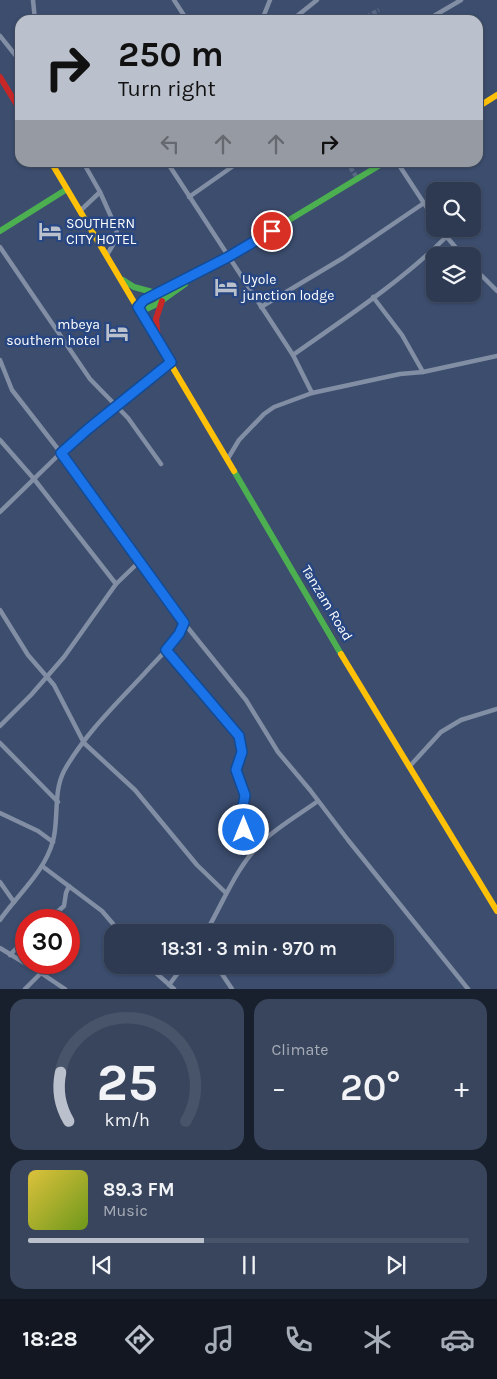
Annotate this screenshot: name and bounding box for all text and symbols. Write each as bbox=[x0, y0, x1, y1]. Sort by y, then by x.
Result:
text: 250 m bbox=[118, 34, 224, 75]
icon: right bbox=[35, 35, 100, 100]
text: Turn right bbox=[118, 76, 216, 102]
icon: left bbox=[156, 130, 184, 158]
icon: ahead bbox=[209, 130, 237, 158]
icon: ahead bbox=[262, 130, 290, 158]
icon: right bbox=[315, 130, 343, 158]
map controls bbox=[426, 182, 481, 302]
button: search bbox=[426, 182, 481, 237]
pin bbox=[251, 210, 293, 252]
place label: SOUTHERN CITY HOTEL bbox=[66, 215, 137, 248]
icon: arrive bbox=[258, 217, 286, 245]
hotel icon: SOUTHERN CITY HOTEL bbox=[37, 218, 63, 244]
button: layers bbox=[426, 247, 481, 302]
place label: Uyole junction lodge bbox=[240, 271, 334, 304]
hotel icon: Uyole junction lodge bbox=[213, 274, 239, 300]
place label: mbeya southern hotel bbox=[6, 316, 100, 349]
hotel icon: mbeya southern hotel bbox=[104, 319, 130, 345]
street label: Tanzam Road bbox=[298, 562, 356, 644]
position arrow bbox=[217, 803, 269, 855]
speed limit sign: 30 bbox=[15, 909, 80, 974]
text: 18:31 · 3 min · 970 m bbox=[161, 938, 337, 960]
text: Climate bbox=[272, 1040, 329, 1059]
text: 25 bbox=[96, 1052, 158, 1113]
text: 20° bbox=[340, 1065, 401, 1110]
text: − bbox=[272, 1071, 286, 1104]
text: + bbox=[454, 1071, 469, 1104]
text: km/h bbox=[104, 1110, 149, 1131]
text: 89.3 FM bbox=[103, 1179, 175, 1201]
text: Music bbox=[103, 1201, 148, 1220]
icon: previous bbox=[88, 1251, 116, 1279]
icon: pause bbox=[235, 1251, 263, 1279]
icon: next bbox=[382, 1251, 410, 1279]
icon: directions bbox=[122, 1322, 157, 1357]
icon: music bbox=[202, 1322, 237, 1357]
icon: phone bbox=[281, 1322, 316, 1357]
icon: climate bbox=[360, 1322, 395, 1357]
icon: car bbox=[440, 1322, 475, 1357]
text: 18:28 bbox=[22, 1326, 78, 1352]

